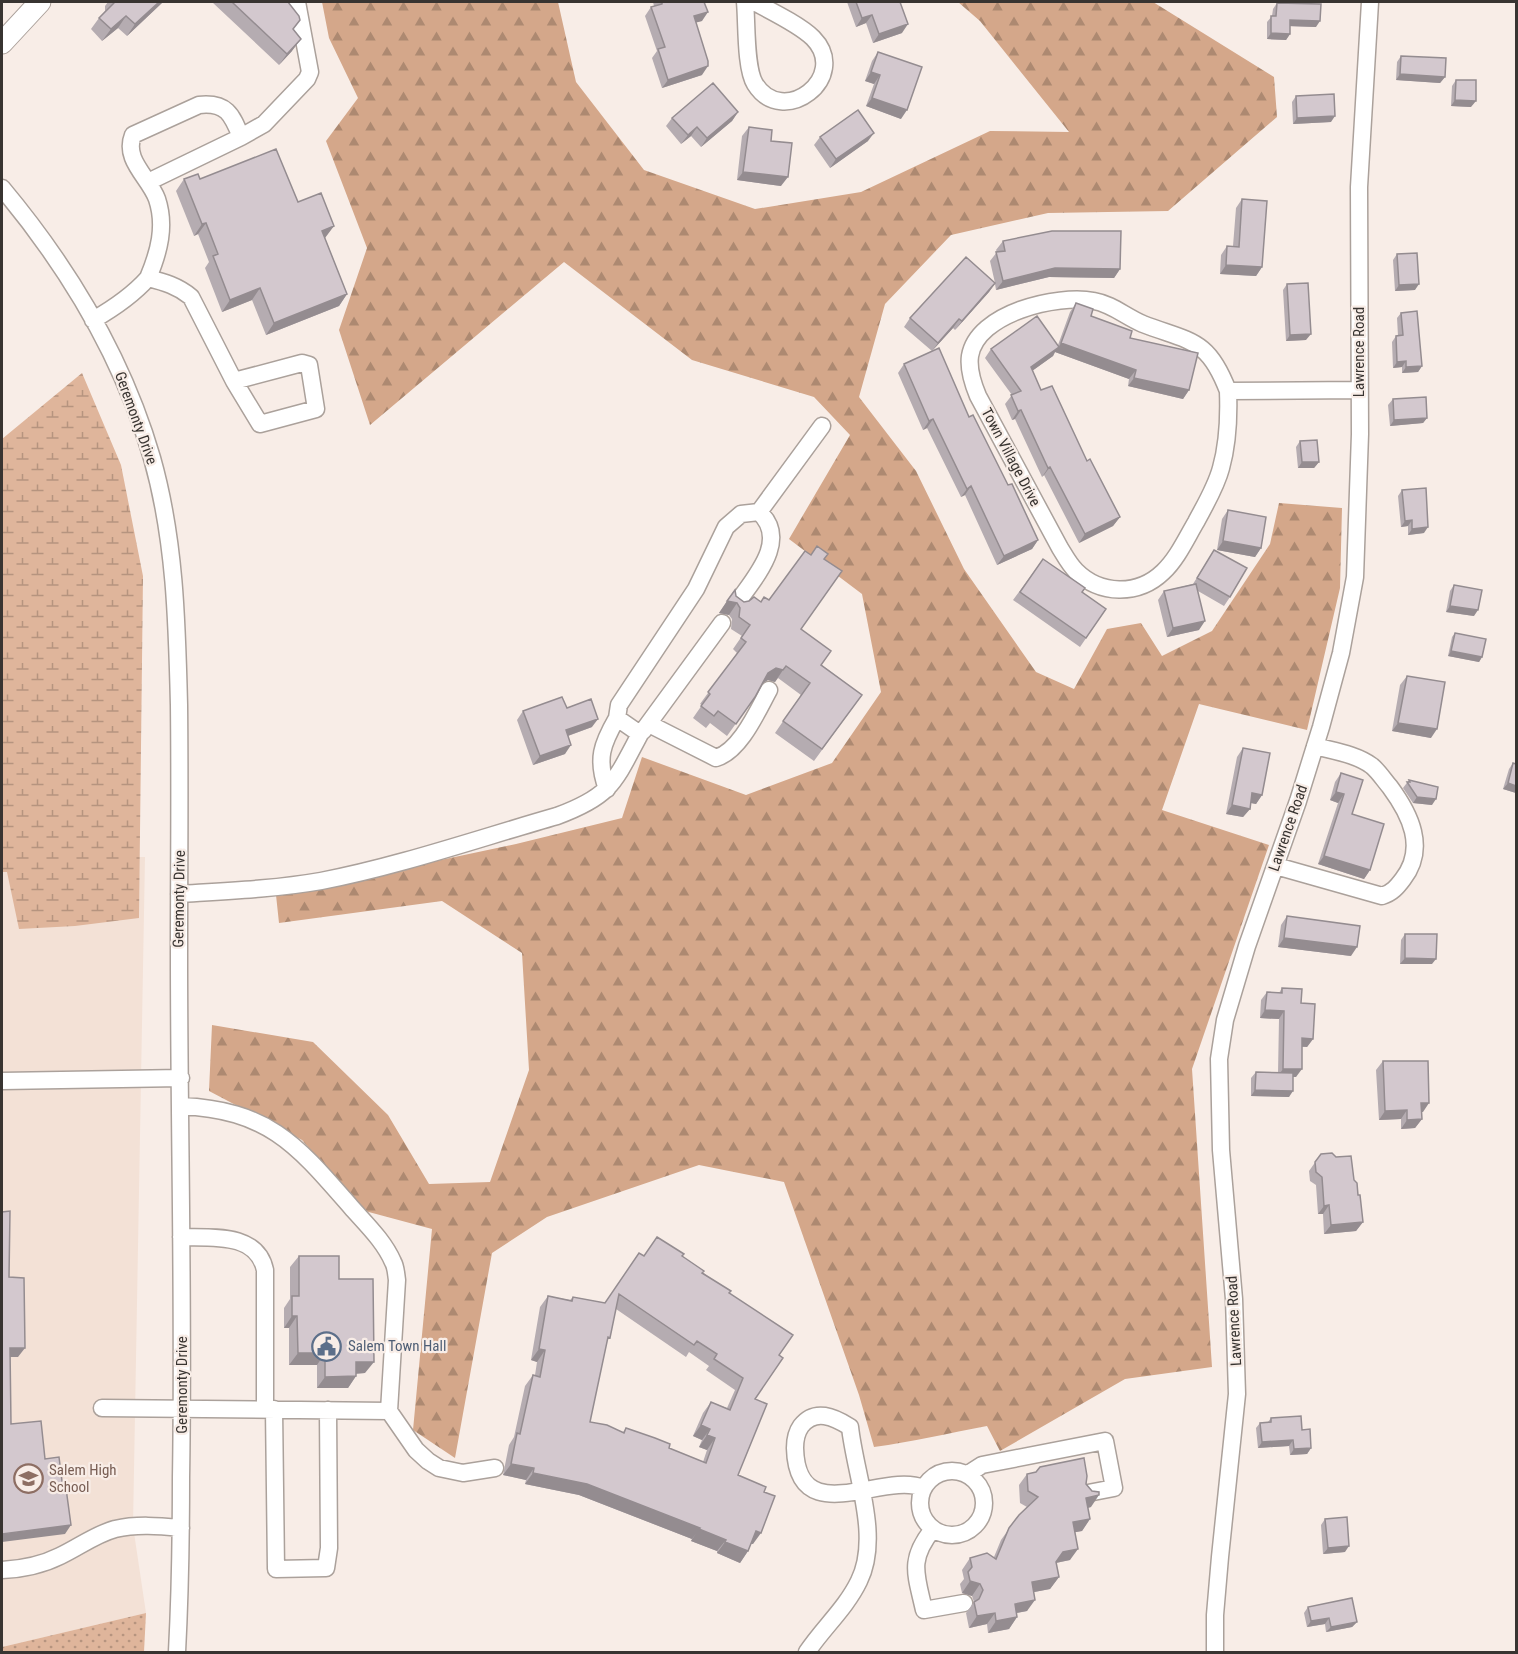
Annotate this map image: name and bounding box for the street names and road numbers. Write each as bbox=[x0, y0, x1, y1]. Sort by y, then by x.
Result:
street label: Lawrence Road bbox=[1350, 307, 1368, 397]
street label: Geremonty Drive bbox=[111, 369, 161, 467]
street label: Town Village Drive bbox=[978, 405, 1044, 509]
street label: Lawrence Road bbox=[1265, 782, 1311, 874]
street label: Geremonty Drive bbox=[169, 850, 189, 948]
street label: Lawrence Road bbox=[1223, 1275, 1245, 1367]
street label: Geremonty Drive bbox=[173, 1336, 191, 1434]

